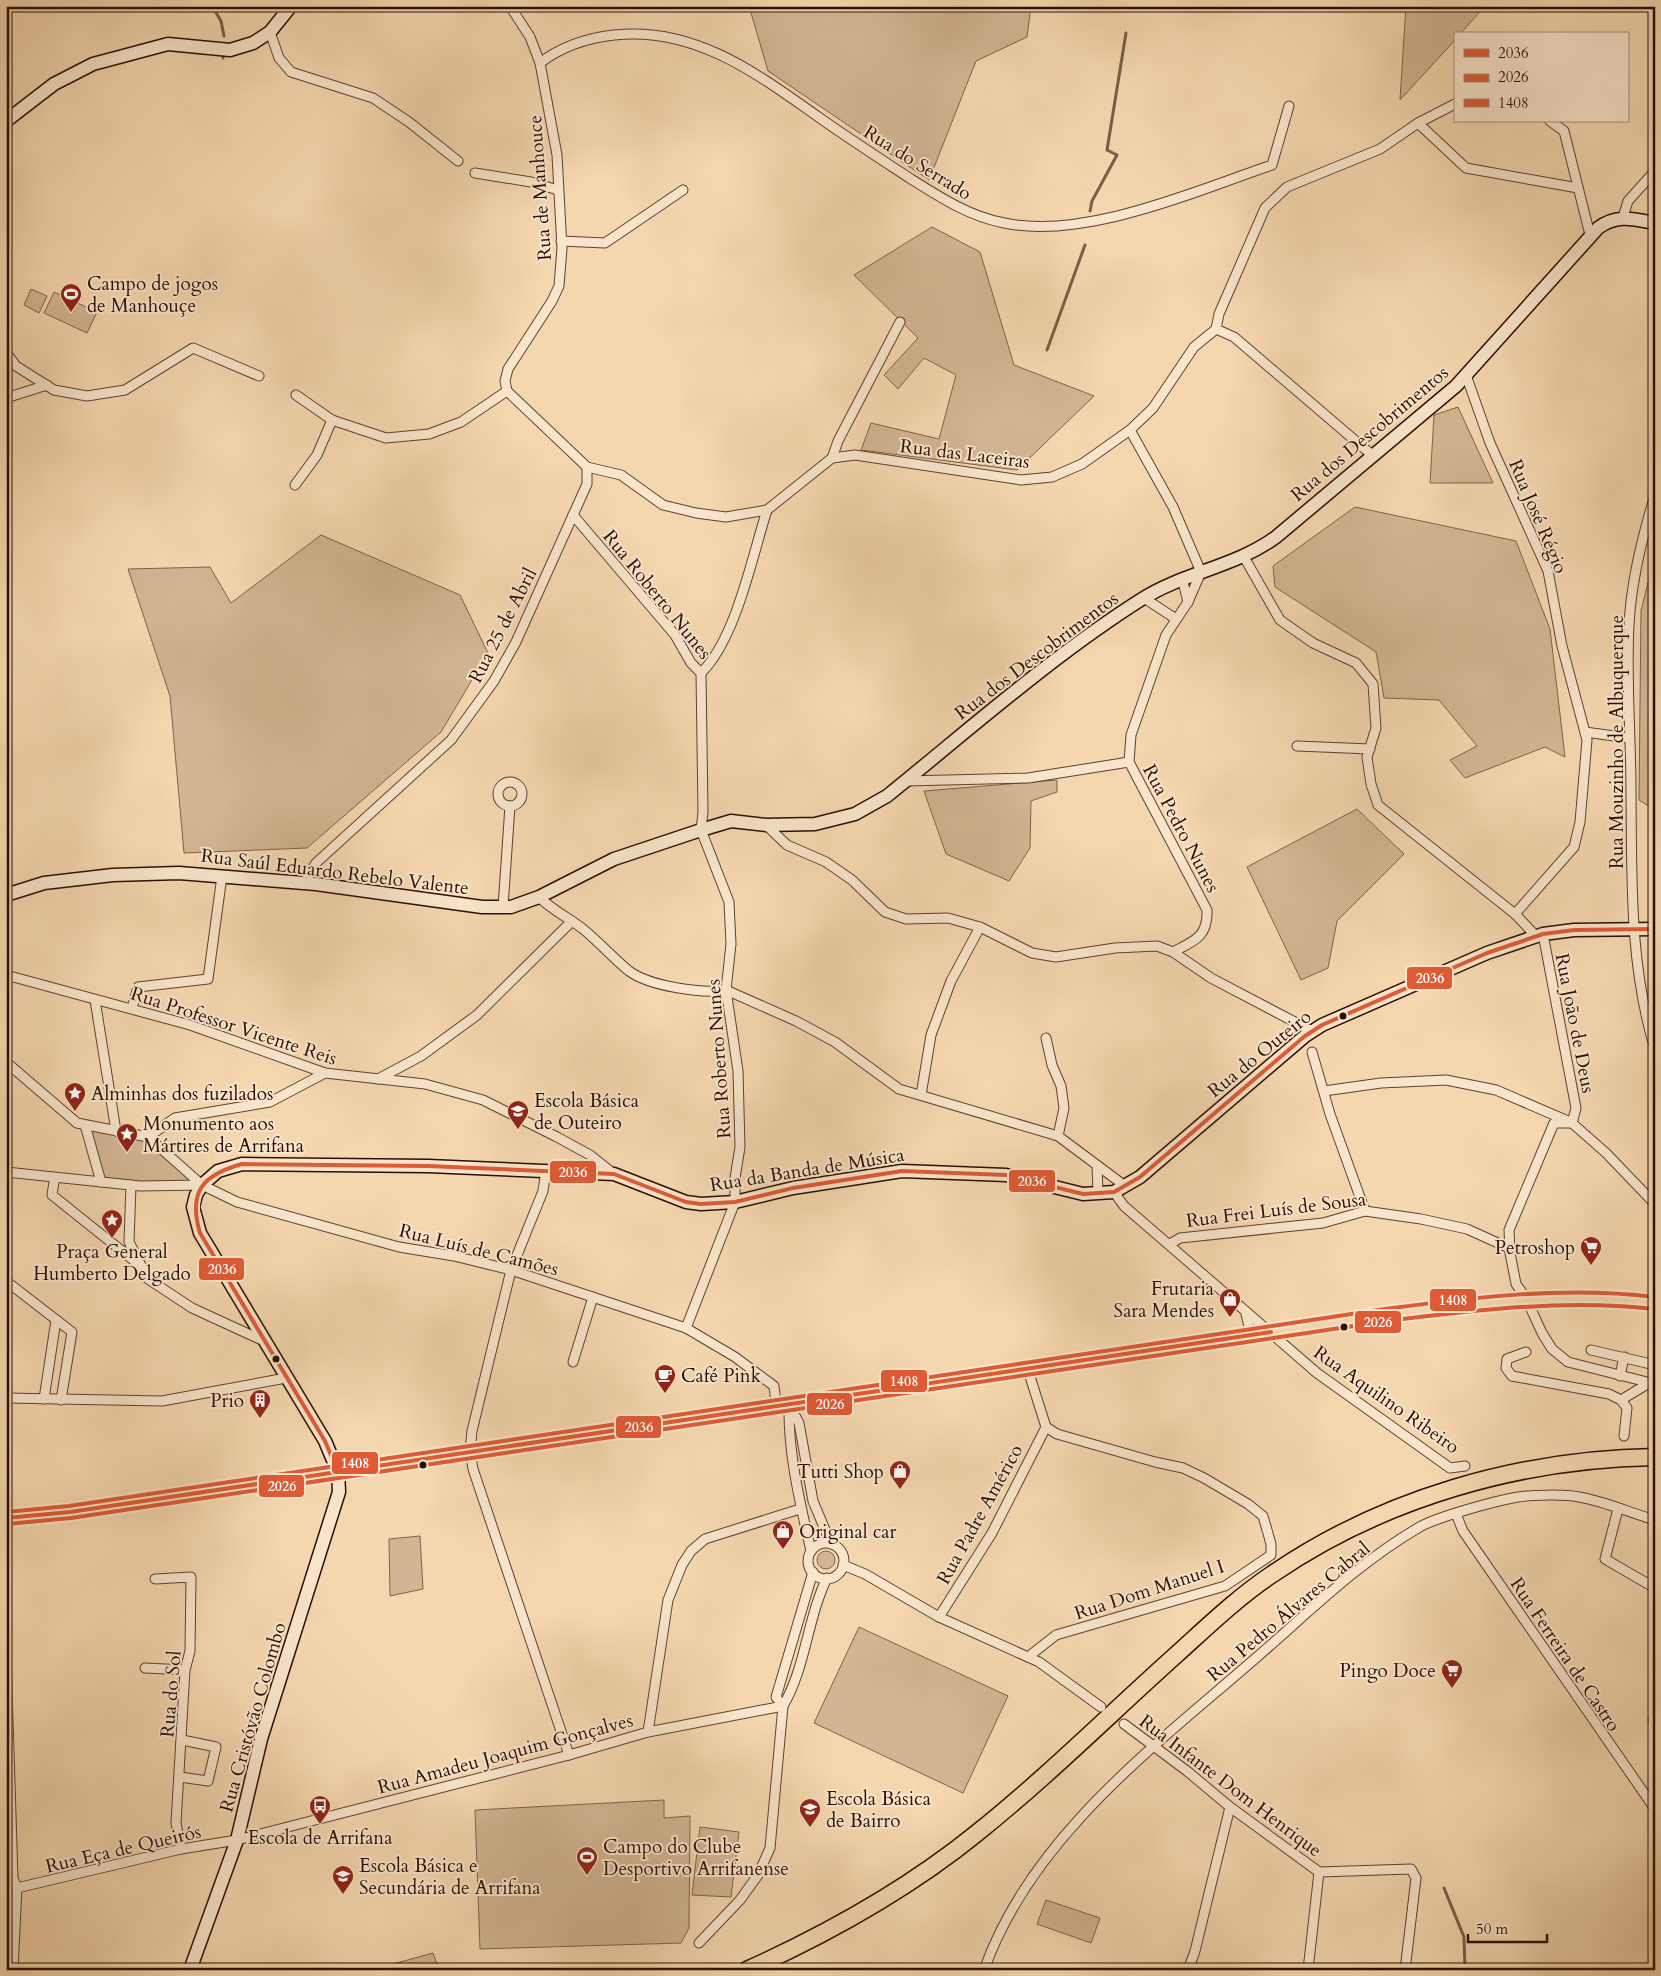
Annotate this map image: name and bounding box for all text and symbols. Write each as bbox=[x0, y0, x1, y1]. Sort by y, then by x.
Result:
legend bbox=[1454, 32, 1628, 122]
text: 2036 bbox=[1498, 43, 1529, 63]
text: 2026 bbox=[1498, 67, 1529, 87]
text: 1408 bbox=[1498, 93, 1529, 113]
street label: Rua de Manhouce bbox=[522, 114, 558, 262]
street label: Rua do Serrado bbox=[858, 119, 977, 206]
place label: Campo de jogos de Manhouçe bbox=[87, 271, 218, 319]
sports icon: Campo de jogos de Manhouçe bbox=[59, 282, 83, 313]
street label: Rua dos Descobrimentos bbox=[1285, 360, 1454, 508]
street label: Rua das Laceiras bbox=[899, 433, 1031, 475]
street label: Rua José Régio bbox=[1502, 455, 1574, 578]
street label: Rua Roberto Nunes bbox=[597, 524, 718, 665]
street label: Rua 25 de Abril bbox=[463, 563, 543, 688]
street label: Rua dos Descobrimentos bbox=[949, 586, 1124, 726]
street label: Rua Mouzinho de Albuquerque bbox=[1604, 615, 1630, 869]
street label: Rua Pedro Nunes bbox=[1136, 760, 1226, 897]
street label: Rua Saúl Eduardo Rebelo Valente bbox=[199, 843, 470, 901]
street label: Rua João de Deus bbox=[1549, 951, 1601, 1095]
line badge: 2036 bbox=[1406, 966, 1453, 990]
text: 2036 bbox=[1416, 969, 1444, 988]
street label: Rua Roberto Nunes bbox=[700, 978, 738, 1140]
street label: Rua Professor Vicente Reis bbox=[127, 980, 340, 1072]
street label: Rua do Outeiro bbox=[1202, 1004, 1317, 1104]
unlabelled marker bbox=[1338, 1011, 1348, 1021]
place icon: Alminhas dos fuzilados bbox=[63, 1081, 87, 1112]
place label: Alminhas dos fuzilados bbox=[91, 1081, 273, 1107]
place label: Escola Básica de Outeiro bbox=[534, 1088, 639, 1136]
school or university icon: Escola Básica de Outeiro bbox=[506, 1099, 530, 1130]
place label: Monumento aos Mártires de Arrifana bbox=[143, 1111, 304, 1159]
place icon: Monumento aos Mártires de Arrifana bbox=[115, 1122, 139, 1153]
street label: Rua da Banda de Música bbox=[708, 1142, 906, 1198]
line badge: 2036 bbox=[549, 1160, 597, 1184]
text: 2036 bbox=[559, 1163, 587, 1182]
line badge: 2036 bbox=[1008, 1169, 1056, 1193]
text: 2036 bbox=[1018, 1172, 1046, 1191]
street label: Rua Frei Luís de Sousa bbox=[1185, 1186, 1368, 1234]
place icon: Praça General Humberto Delgado bbox=[100, 1208, 124, 1239]
street label: Rua Luís de Camões bbox=[396, 1218, 561, 1282]
place label: Petroshop bbox=[1495, 1235, 1575, 1261]
supermarket icon: Petroshop bbox=[1579, 1235, 1603, 1266]
place label: Praça General Humberto Delgado bbox=[33, 1239, 191, 1287]
line badge: 2036 bbox=[198, 1257, 245, 1281]
text: 2036 bbox=[208, 1260, 236, 1279]
place label: Frutaria Sara Mendes bbox=[1114, 1276, 1214, 1324]
shop icon: Frutaria Sara Mendes bbox=[1218, 1287, 1242, 1318]
line badge: 1408 bbox=[1429, 1288, 1477, 1312]
text: 1408 bbox=[1439, 1291, 1467, 1310]
line badge: 2026 bbox=[1354, 1310, 1402, 1334]
text: 2026 bbox=[1364, 1313, 1392, 1332]
unlabelled marker bbox=[1339, 1322, 1349, 1332]
street label: Rua Aquilino Ribeiro bbox=[1308, 1340, 1465, 1460]
unlabelled marker bbox=[271, 1354, 281, 1364]
cafe icon: Café Pink bbox=[653, 1363, 677, 1394]
place label: Café Pink bbox=[681, 1363, 762, 1389]
line badge: 1408 bbox=[880, 1369, 928, 1393]
text: 1408 bbox=[890, 1372, 918, 1391]
place label: Prio bbox=[210, 1388, 244, 1414]
building icon: Prio bbox=[248, 1388, 272, 1419]
line badge: 2026 bbox=[806, 1392, 853, 1416]
text: 2026 bbox=[816, 1395, 844, 1414]
line badge: 2036 bbox=[615, 1415, 662, 1439]
text: 2036 bbox=[625, 1418, 653, 1437]
street label: Rua Padre Américo bbox=[931, 1440, 1029, 1589]
line badge: 1408 bbox=[331, 1451, 379, 1475]
text: 1408 bbox=[341, 1454, 369, 1473]
place label: Tutti Shop bbox=[797, 1459, 884, 1485]
shop icon: Tutti Shop bbox=[888, 1459, 912, 1490]
unlabelled marker bbox=[418, 1460, 428, 1470]
line badge: 2026 bbox=[258, 1474, 305, 1498]
text: 2026 bbox=[268, 1477, 296, 1496]
shop icon: Original car bbox=[771, 1519, 795, 1550]
place label: Original car bbox=[799, 1519, 897, 1545]
street label: Rua Pedro Álvares Cabral bbox=[1202, 1536, 1376, 1688]
street label: Rua Dom Manuel I bbox=[1071, 1553, 1228, 1626]
street label: Rua Ferreira de Castro bbox=[1504, 1572, 1626, 1737]
street label: Rua Cristóvão Colombo bbox=[213, 1619, 292, 1815]
street label: Rua do Sol bbox=[154, 1649, 188, 1739]
place label: Pingo Doce bbox=[1340, 1658, 1436, 1684]
supermarket icon: Pingo Doce bbox=[1440, 1658, 1464, 1689]
street label: Rua Amadeu Joaquim Gonçalves bbox=[375, 1707, 636, 1801]
street label: Rua Infante Dom Henrique bbox=[1134, 1708, 1327, 1863]
place label: Escola Básica de Bairro bbox=[826, 1786, 931, 1834]
bus stop icon: Escola de Arrifana bbox=[308, 1794, 332, 1825]
school or university icon: Escola Básica de Bairro bbox=[798, 1797, 822, 1828]
street label: Rua Eça de Queirós bbox=[43, 1818, 204, 1880]
place label: Escola de Arrifana bbox=[248, 1825, 392, 1851]
place label: Campo do Clube Desportivo Arrifanense bbox=[603, 1834, 789, 1882]
sports icon: Campo do Clube Desportivo Arrifanense bbox=[575, 1845, 599, 1876]
place label: Escola Básica e Secundária de Arrifana bbox=[359, 1853, 541, 1901]
school or university icon: Escola Básica e Secundária de Arrifana bbox=[331, 1864, 355, 1895]
scale bar bbox=[1468, 1911, 1547, 1943]
text: 50 m bbox=[1476, 1919, 1508, 1939]

